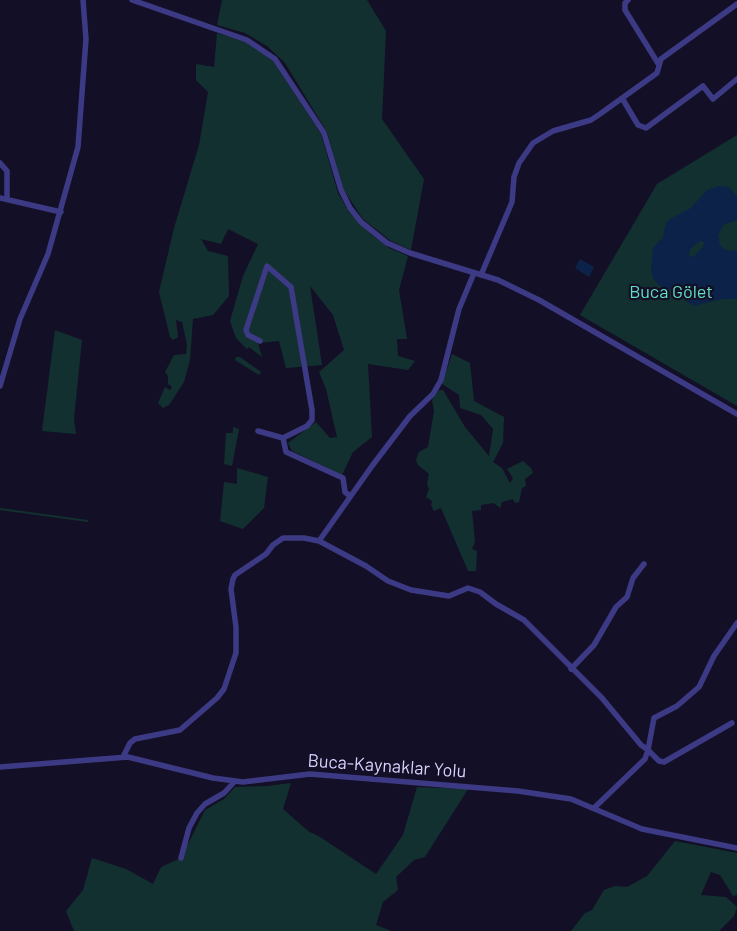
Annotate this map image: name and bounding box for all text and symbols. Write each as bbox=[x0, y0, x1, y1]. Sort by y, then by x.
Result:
park label: Buca Gölet bbox=[629, 281, 713, 303]
street label: Buca-Kaynaklar Yolu bbox=[307, 750, 467, 782]

